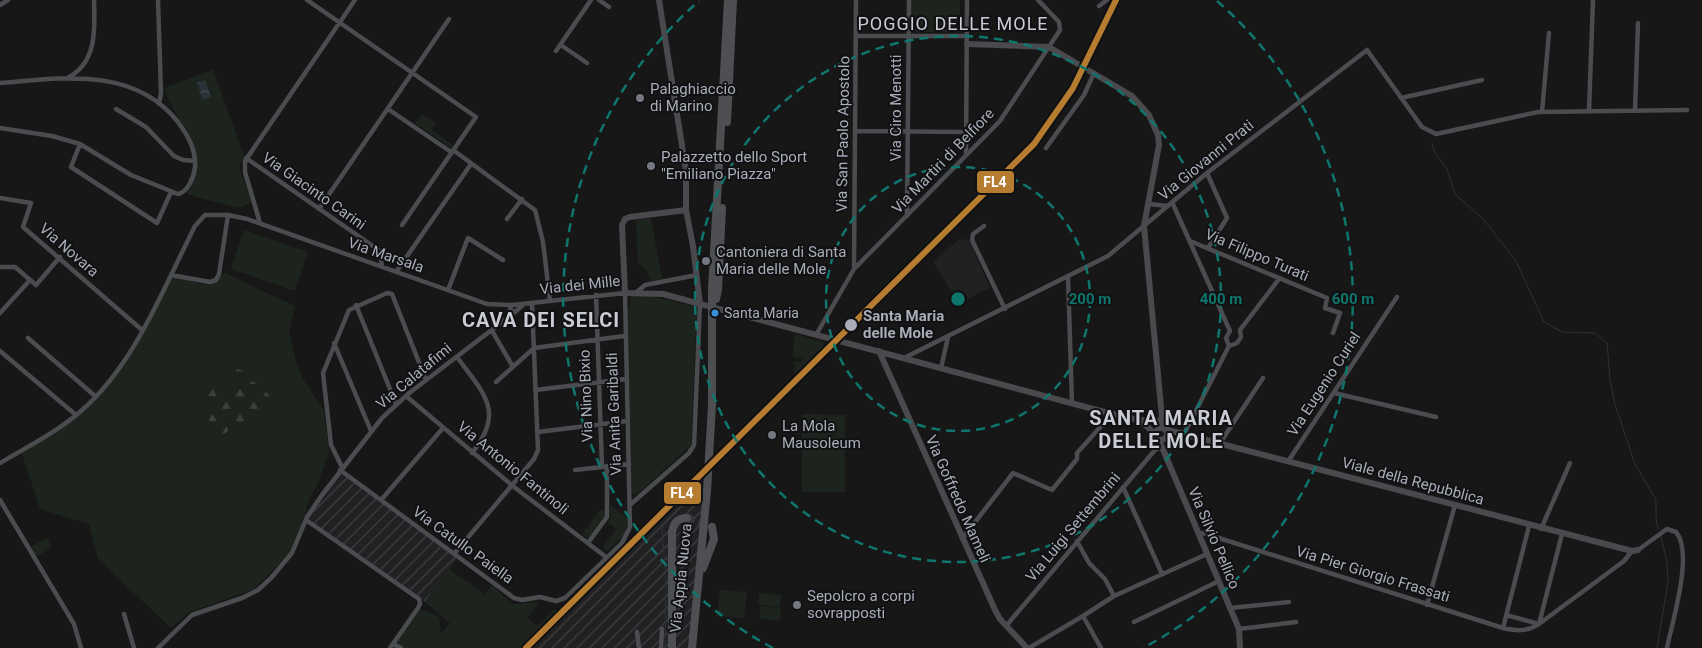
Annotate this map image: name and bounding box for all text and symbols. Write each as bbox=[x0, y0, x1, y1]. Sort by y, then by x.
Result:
district label: POGGIO DELLE MOLE bbox=[857, 13, 1049, 34]
street label: Via Ciro Menotti bbox=[887, 54, 905, 162]
street label: Via San Paolo Apostolo bbox=[833, 56, 853, 212]
place label: Palaghiaccio di Marino bbox=[650, 80, 736, 115]
marker: Palaghiaccio di Marino bbox=[634, 92, 646, 104]
street label: Via Martiri di Belfiore bbox=[888, 105, 998, 217]
street label: Via Giovanni Prati bbox=[1155, 116, 1257, 204]
street label: Via Giacinto Carini bbox=[259, 148, 369, 234]
place label: Palazzetto dello Sport "Emiliano Piazza" bbox=[661, 148, 807, 183]
marker: Palazzetto dello Sport "Emiliano Piazza" bbox=[645, 160, 657, 172]
line badge: FL4 bbox=[976, 170, 1015, 194]
text: FL4 bbox=[983, 174, 1007, 190]
street label: Via Novara bbox=[36, 219, 102, 281]
street label: Via Filippo Turati bbox=[1202, 225, 1312, 285]
street label: Via Marsala bbox=[346, 234, 426, 276]
place label: Cantoniera di Santa Maria delle Mole bbox=[716, 243, 846, 278]
marker: Cantoniera di Santa Maria delle Mole bbox=[700, 255, 712, 267]
street label: Via dei Mille bbox=[539, 272, 621, 298]
centre of rings bbox=[949, 290, 967, 308]
text: 200 m bbox=[1069, 290, 1111, 308]
text: 400 m bbox=[1200, 290, 1242, 308]
text: 600 m bbox=[1332, 290, 1374, 308]
place label: Santa Maria bbox=[724, 305, 799, 321]
place label: Santa Maria delle Mole bbox=[863, 307, 944, 342]
district label: CAVA DEI SELCI bbox=[462, 308, 620, 332]
marker: Santa Maria bbox=[710, 308, 720, 318]
marker: Santa Maria delle Mole bbox=[843, 317, 859, 333]
street label: Via Eugenio Curiel bbox=[1284, 328, 1364, 440]
street label: Via Calatafimi bbox=[373, 339, 455, 413]
street label: Via Nino Bixio bbox=[575, 349, 597, 443]
street label: Via Anita Garibaldi bbox=[603, 352, 625, 476]
district label: SANTA MARIA DELLE MOLE bbox=[1089, 406, 1233, 453]
place label: La Mola Mausoleum bbox=[782, 417, 861, 452]
street label: Via Antonio Fantinoli bbox=[454, 418, 572, 518]
marker: La Mola Mausoleum bbox=[766, 429, 778, 441]
street label: Via Goffredo Mameli bbox=[922, 432, 994, 566]
street label: Viale della Repubblica bbox=[1340, 453, 1486, 509]
street label: Via Luigi Settembrini bbox=[1022, 469, 1124, 585]
line badge: FL4 bbox=[663, 481, 702, 505]
street label: Via Silvio Pellico bbox=[1184, 484, 1244, 592]
text: FL4 bbox=[670, 485, 694, 501]
street label: Via Catullo Paiella bbox=[409, 502, 517, 588]
street label: Via Appia Nuova bbox=[666, 522, 696, 634]
street label: Via Pier Giorgio Frassati bbox=[1294, 542, 1452, 606]
place label: Sepolcro a corpi sovrapposti bbox=[807, 587, 915, 622]
marker: Sepolcro a corpi sovrapposti bbox=[791, 599, 803, 611]

